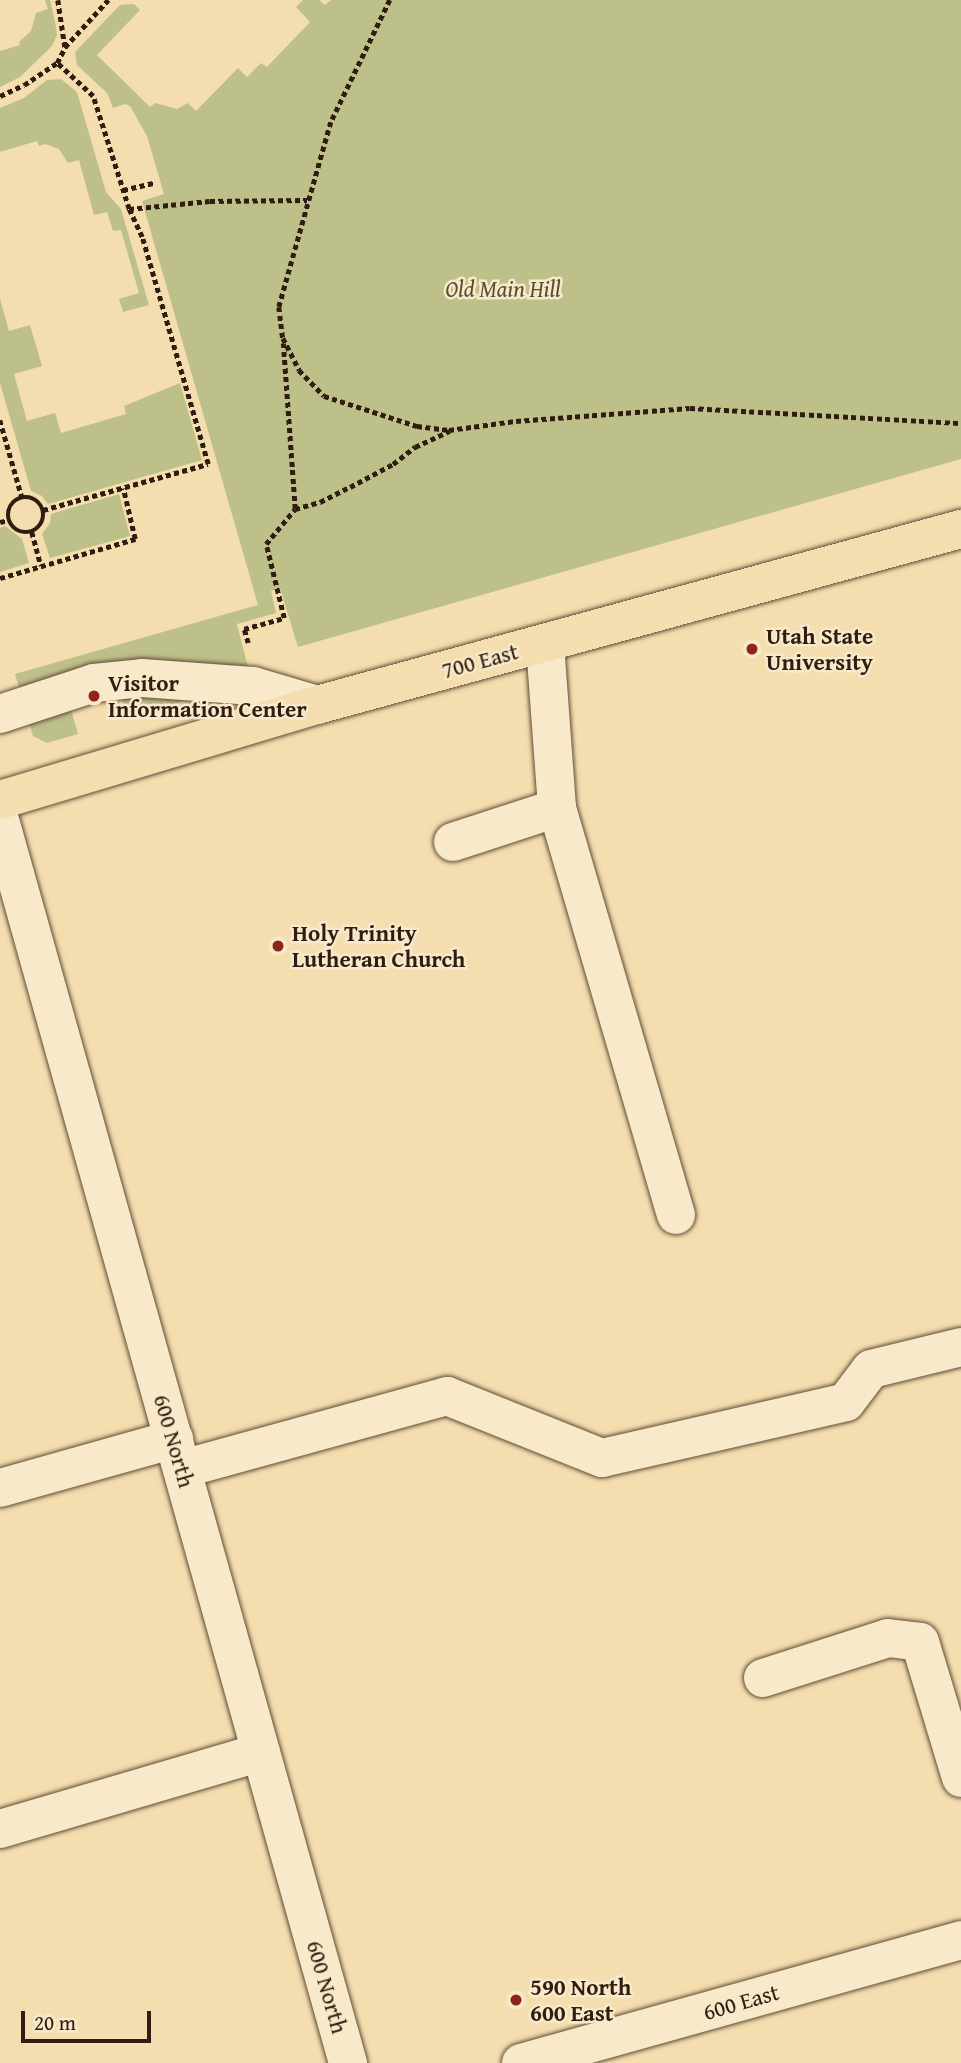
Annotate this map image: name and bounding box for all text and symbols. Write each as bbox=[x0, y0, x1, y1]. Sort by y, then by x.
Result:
park label: Old Main Hill bbox=[445, 275, 561, 303]
place label: Utah State University bbox=[766, 622, 873, 676]
street label: 700 East bbox=[439, 638, 521, 684]
marker: Utah State University bbox=[744, 641, 760, 657]
place label: Visitor Information Center bbox=[108, 669, 307, 723]
marker: Visitor Information Center bbox=[86, 688, 102, 704]
place label: Holy Trinity Lutheran Church bbox=[292, 919, 465, 973]
marker: Holy Trinity Lutheran Church bbox=[270, 938, 286, 954]
street label: 600 North bbox=[148, 1391, 200, 1491]
street label: 600 North bbox=[301, 1937, 353, 2037]
place label: 590 North 600 East bbox=[530, 1973, 631, 2027]
street label: 600 East bbox=[700, 1978, 782, 2026]
marker: 590 North 600 East bbox=[508, 1992, 524, 2008]
scale bar bbox=[24, 1996, 154, 2040]
text: 20 m bbox=[34, 2007, 76, 2038]

